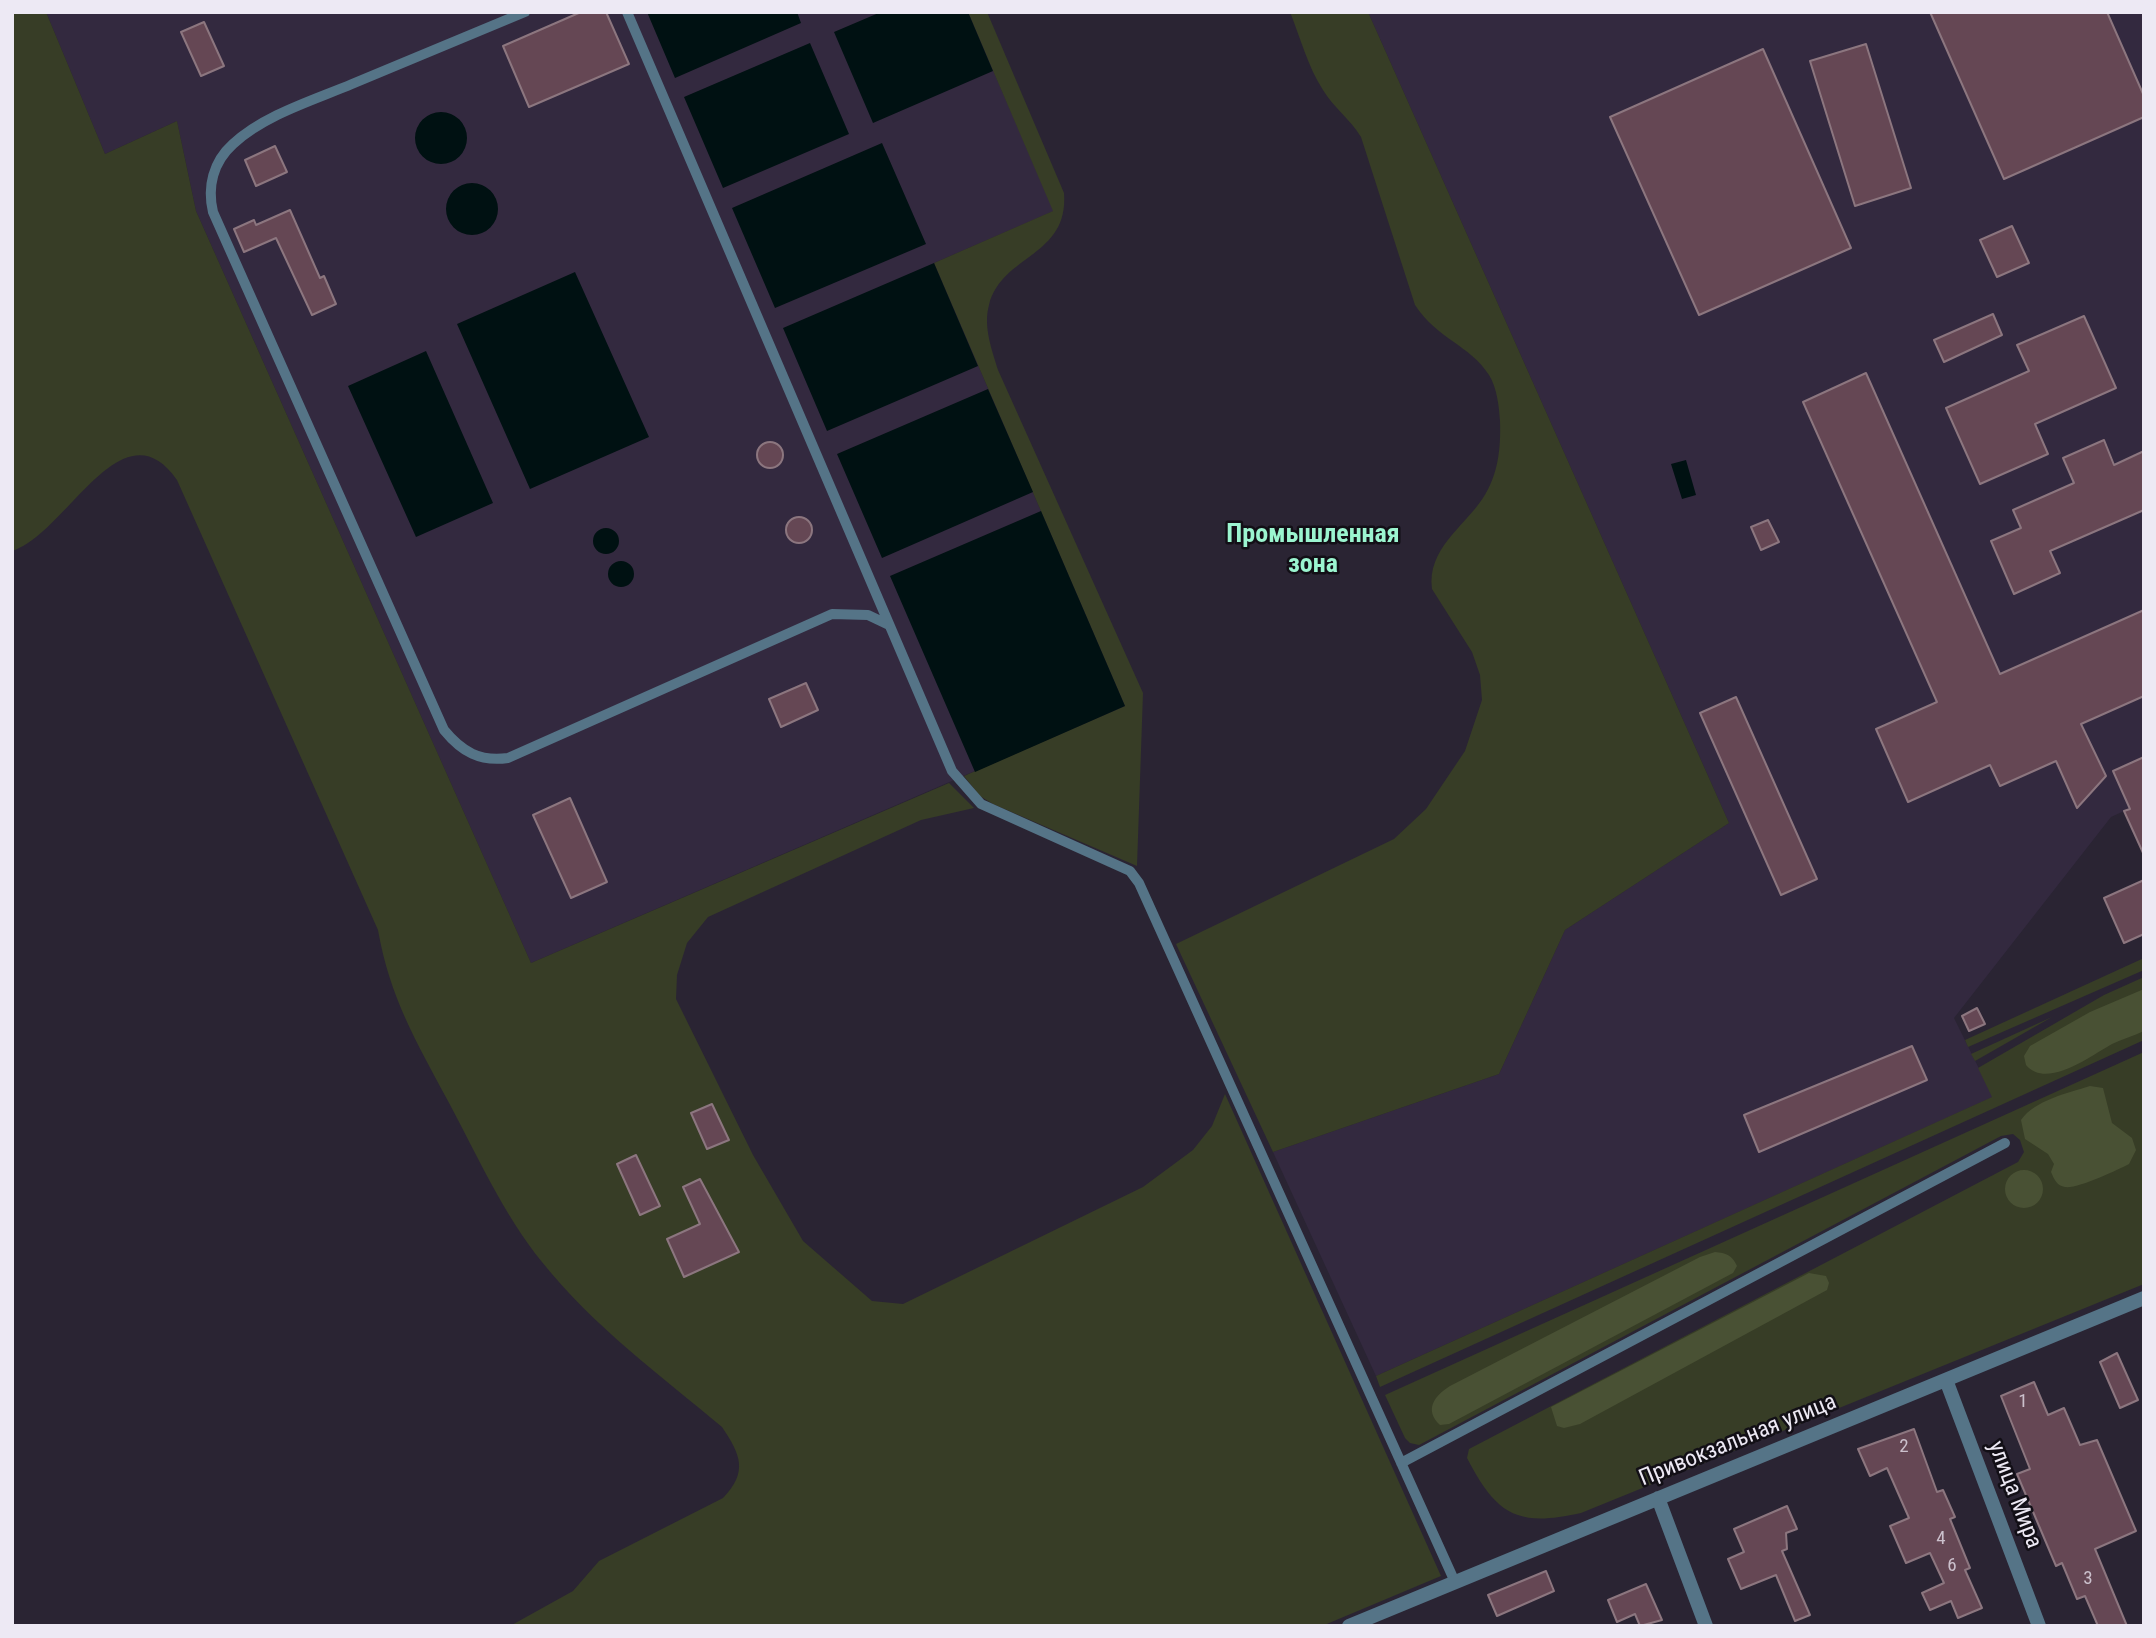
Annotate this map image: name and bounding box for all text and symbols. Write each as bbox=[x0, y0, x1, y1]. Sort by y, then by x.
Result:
district label: Промышленная зона bbox=[1226, 519, 1400, 580]
street label: Привокзальная улица bbox=[1635, 1389, 1841, 1493]
house number: 1 bbox=[2018, 1391, 2028, 1413]
house number: 2 bbox=[1899, 1436, 1909, 1458]
street label: улица Мира bbox=[1981, 1438, 2047, 1552]
house number: 4 bbox=[1936, 1528, 1946, 1550]
house number: 6 bbox=[1947, 1555, 1957, 1577]
house number: 3 bbox=[2083, 1568, 2093, 1590]

